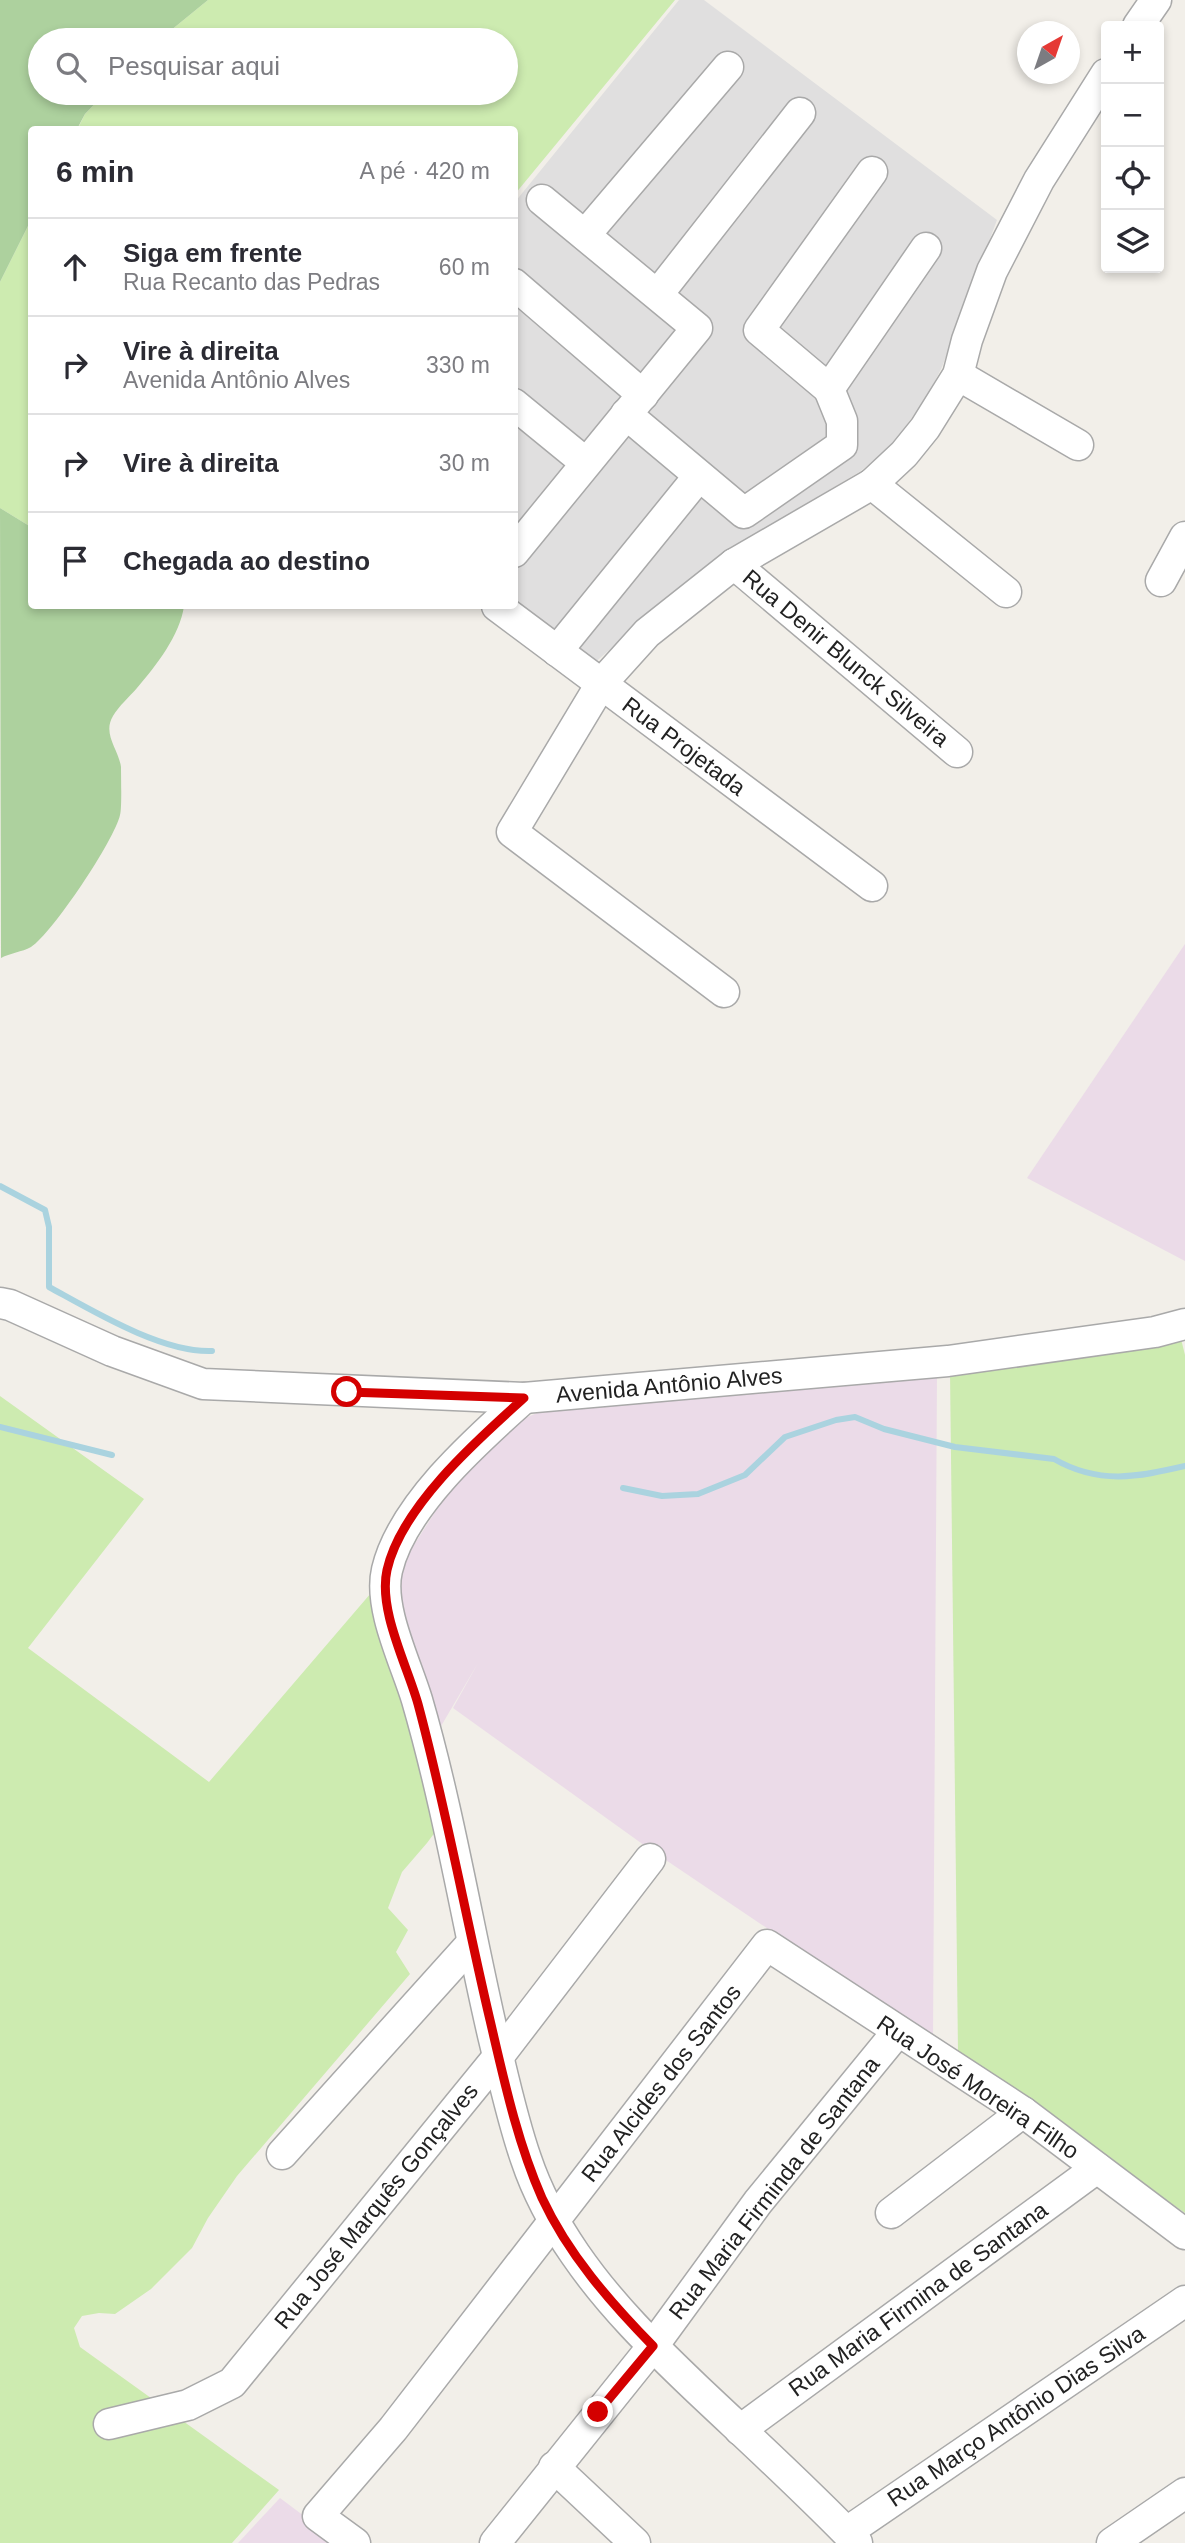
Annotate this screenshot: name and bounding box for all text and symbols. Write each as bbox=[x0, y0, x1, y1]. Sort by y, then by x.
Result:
north arrow bbox=[1017, 21, 1080, 84]
map controls bbox=[1101, 21, 1164, 273]
button: + bbox=[1101, 21, 1164, 84]
search box bbox=[28, 28, 518, 105]
icon: search bbox=[52, 48, 90, 86]
text: Pesquisar aqui bbox=[108, 51, 280, 81]
button: − bbox=[1101, 84, 1164, 147]
button: locate bbox=[1101, 147, 1164, 210]
text: 6 min bbox=[56, 155, 134, 188]
text: A pé · 420 m bbox=[360, 158, 490, 184]
button: layers bbox=[1101, 210, 1164, 273]
text: Siga em frente bbox=[123, 238, 302, 268]
icon: ahead bbox=[56, 248, 94, 286]
text: 60 m bbox=[439, 254, 490, 280]
text: Rua Recanto das Pedras bbox=[123, 269, 380, 295]
text: Vire à direita bbox=[123, 336, 279, 366]
icon: right bbox=[56, 346, 94, 384]
text: 330 m bbox=[426, 352, 490, 378]
text: Avenida Antônio Alves bbox=[123, 367, 350, 393]
icon: right bbox=[56, 444, 94, 482]
text: Vire à direita bbox=[123, 448, 279, 478]
text: 30 m bbox=[439, 450, 490, 476]
icon: arrive bbox=[56, 542, 94, 580]
text: Chegada ao destino bbox=[123, 546, 370, 576]
street label: Rua Denir Blunck Silveira bbox=[738, 564, 954, 752]
street label: Rua Projetada bbox=[617, 691, 751, 801]
street label: Avenida Antônio Alves bbox=[555, 1362, 783, 1408]
route start bbox=[331, 1376, 362, 1407]
street label: Rua Alcides dos Santos bbox=[576, 1979, 746, 2187]
street label: Rua José Moreira Filho bbox=[872, 2010, 1084, 2164]
street label: Rua Maria Firminda de Santana bbox=[663, 2051, 885, 2324]
street label: Rua José Marquês Gonçalves bbox=[269, 2078, 483, 2334]
street label: Rua Maria Firmina de Santana bbox=[784, 2196, 1052, 2402]
street label: Rua Março Antônio Dias Silva bbox=[883, 2320, 1150, 2512]
route end bbox=[582, 2396, 613, 2427]

